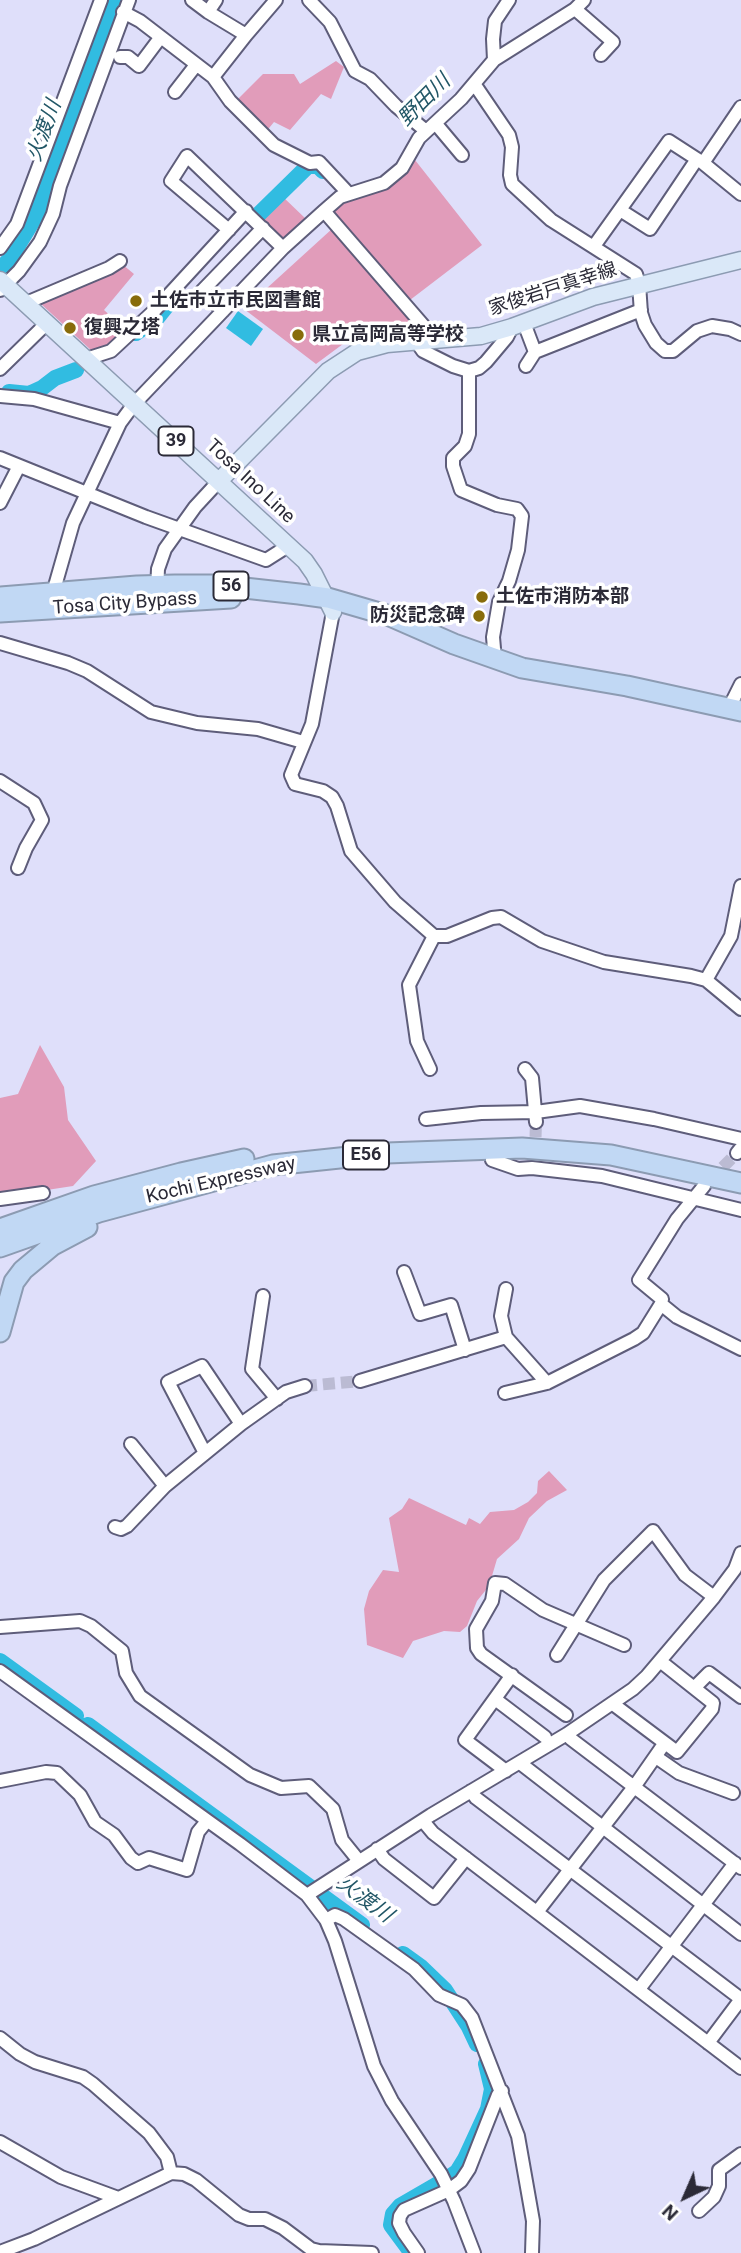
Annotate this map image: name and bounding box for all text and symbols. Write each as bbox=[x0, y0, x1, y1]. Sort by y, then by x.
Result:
water label: 野田川 bbox=[394, 70, 456, 132]
water label: 火渡川 bbox=[22, 97, 68, 165]
street label: 家俊岩戸真幸線 bbox=[486, 259, 620, 321]
place label: 土佐市立市民図書館 bbox=[150, 290, 321, 312]
marker: 土佐市立市民図書館 bbox=[128, 293, 144, 309]
place label: 復興之塔 bbox=[84, 317, 160, 339]
marker: 復興之塔 bbox=[62, 320, 78, 336]
place label: 県立高岡高等学校 bbox=[312, 324, 464, 346]
marker: 県立高岡高等学校 bbox=[290, 327, 306, 343]
road number: 39 bbox=[158, 426, 194, 456]
street label: Tosa Ino Line bbox=[201, 435, 299, 529]
road number: 56 bbox=[214, 572, 248, 600]
place label: 土佐市消防本部 bbox=[496, 586, 629, 608]
street label: Tosa City Bypass bbox=[52, 588, 198, 620]
marker: 土佐市消防本部 bbox=[474, 589, 490, 605]
place label: 防災記念碑 bbox=[370, 605, 465, 627]
marker: 防災記念碑 bbox=[471, 608, 487, 624]
road number: E56 bbox=[343, 1140, 389, 1170]
street label: Kochi Expressway bbox=[144, 1153, 298, 1209]
water label: 火渡川 bbox=[331, 1871, 397, 1929]
north arrow bbox=[650, 2162, 720, 2232]
text: N bbox=[657, 2200, 683, 2225]

